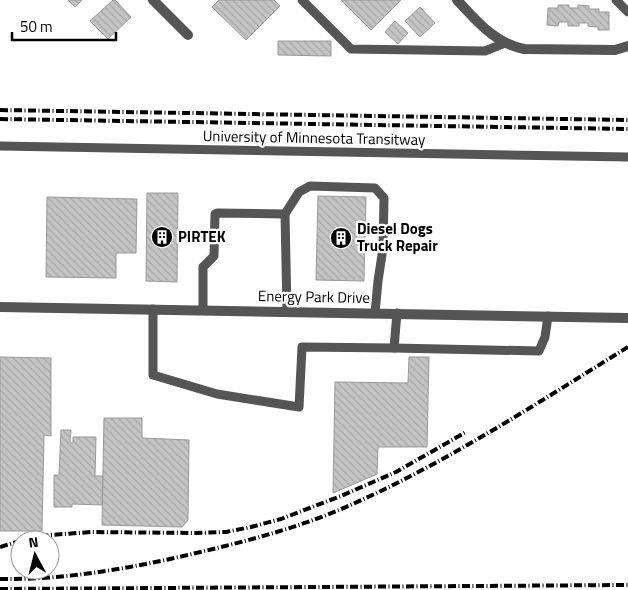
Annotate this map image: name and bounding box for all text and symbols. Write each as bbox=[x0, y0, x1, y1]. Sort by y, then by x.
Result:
scale bar bbox=[12, 10, 116, 42]
text: 50 m bbox=[20, 15, 53, 38]
street label: University of Minnesota Transitway bbox=[203, 124, 425, 151]
place label: Diesel Dogs Truck Repair bbox=[357, 217, 438, 257]
building icon: PIRTEK bbox=[150, 225, 174, 249]
place label: PIRTEK bbox=[178, 225, 226, 248]
building icon: Diesel Dogs Truck Repair bbox=[329, 226, 353, 250]
street label: Energy Park Drive bbox=[258, 284, 370, 309]
north arrow bbox=[10, 530, 60, 580]
text: N bbox=[27, 531, 39, 553]

